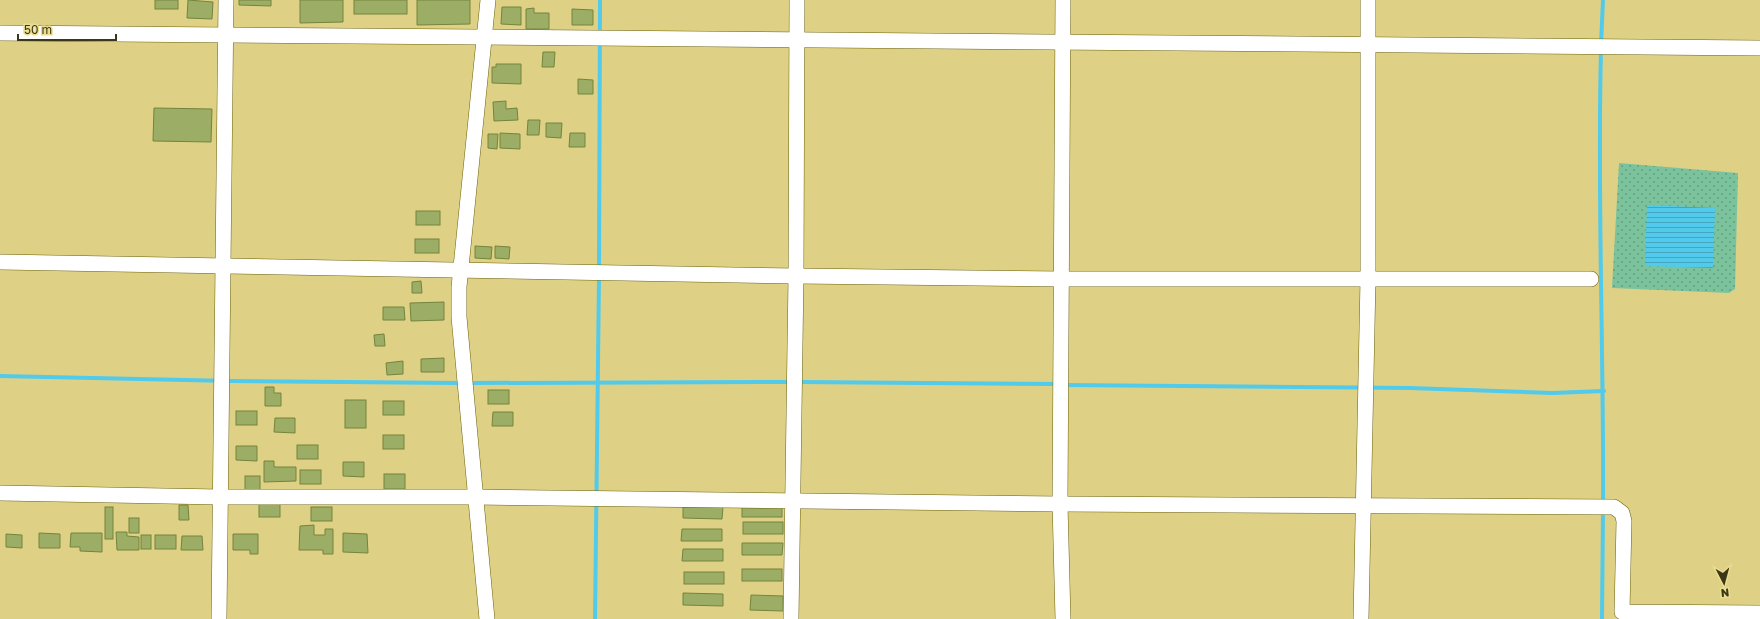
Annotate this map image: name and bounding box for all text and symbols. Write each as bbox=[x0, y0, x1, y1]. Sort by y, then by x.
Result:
scale bar bbox=[18, 16, 116, 42]
text: 50 m bbox=[24, 22, 52, 37]
north arrow bbox=[1704, 563, 1744, 603]
text: N bbox=[1720, 587, 1730, 600]

